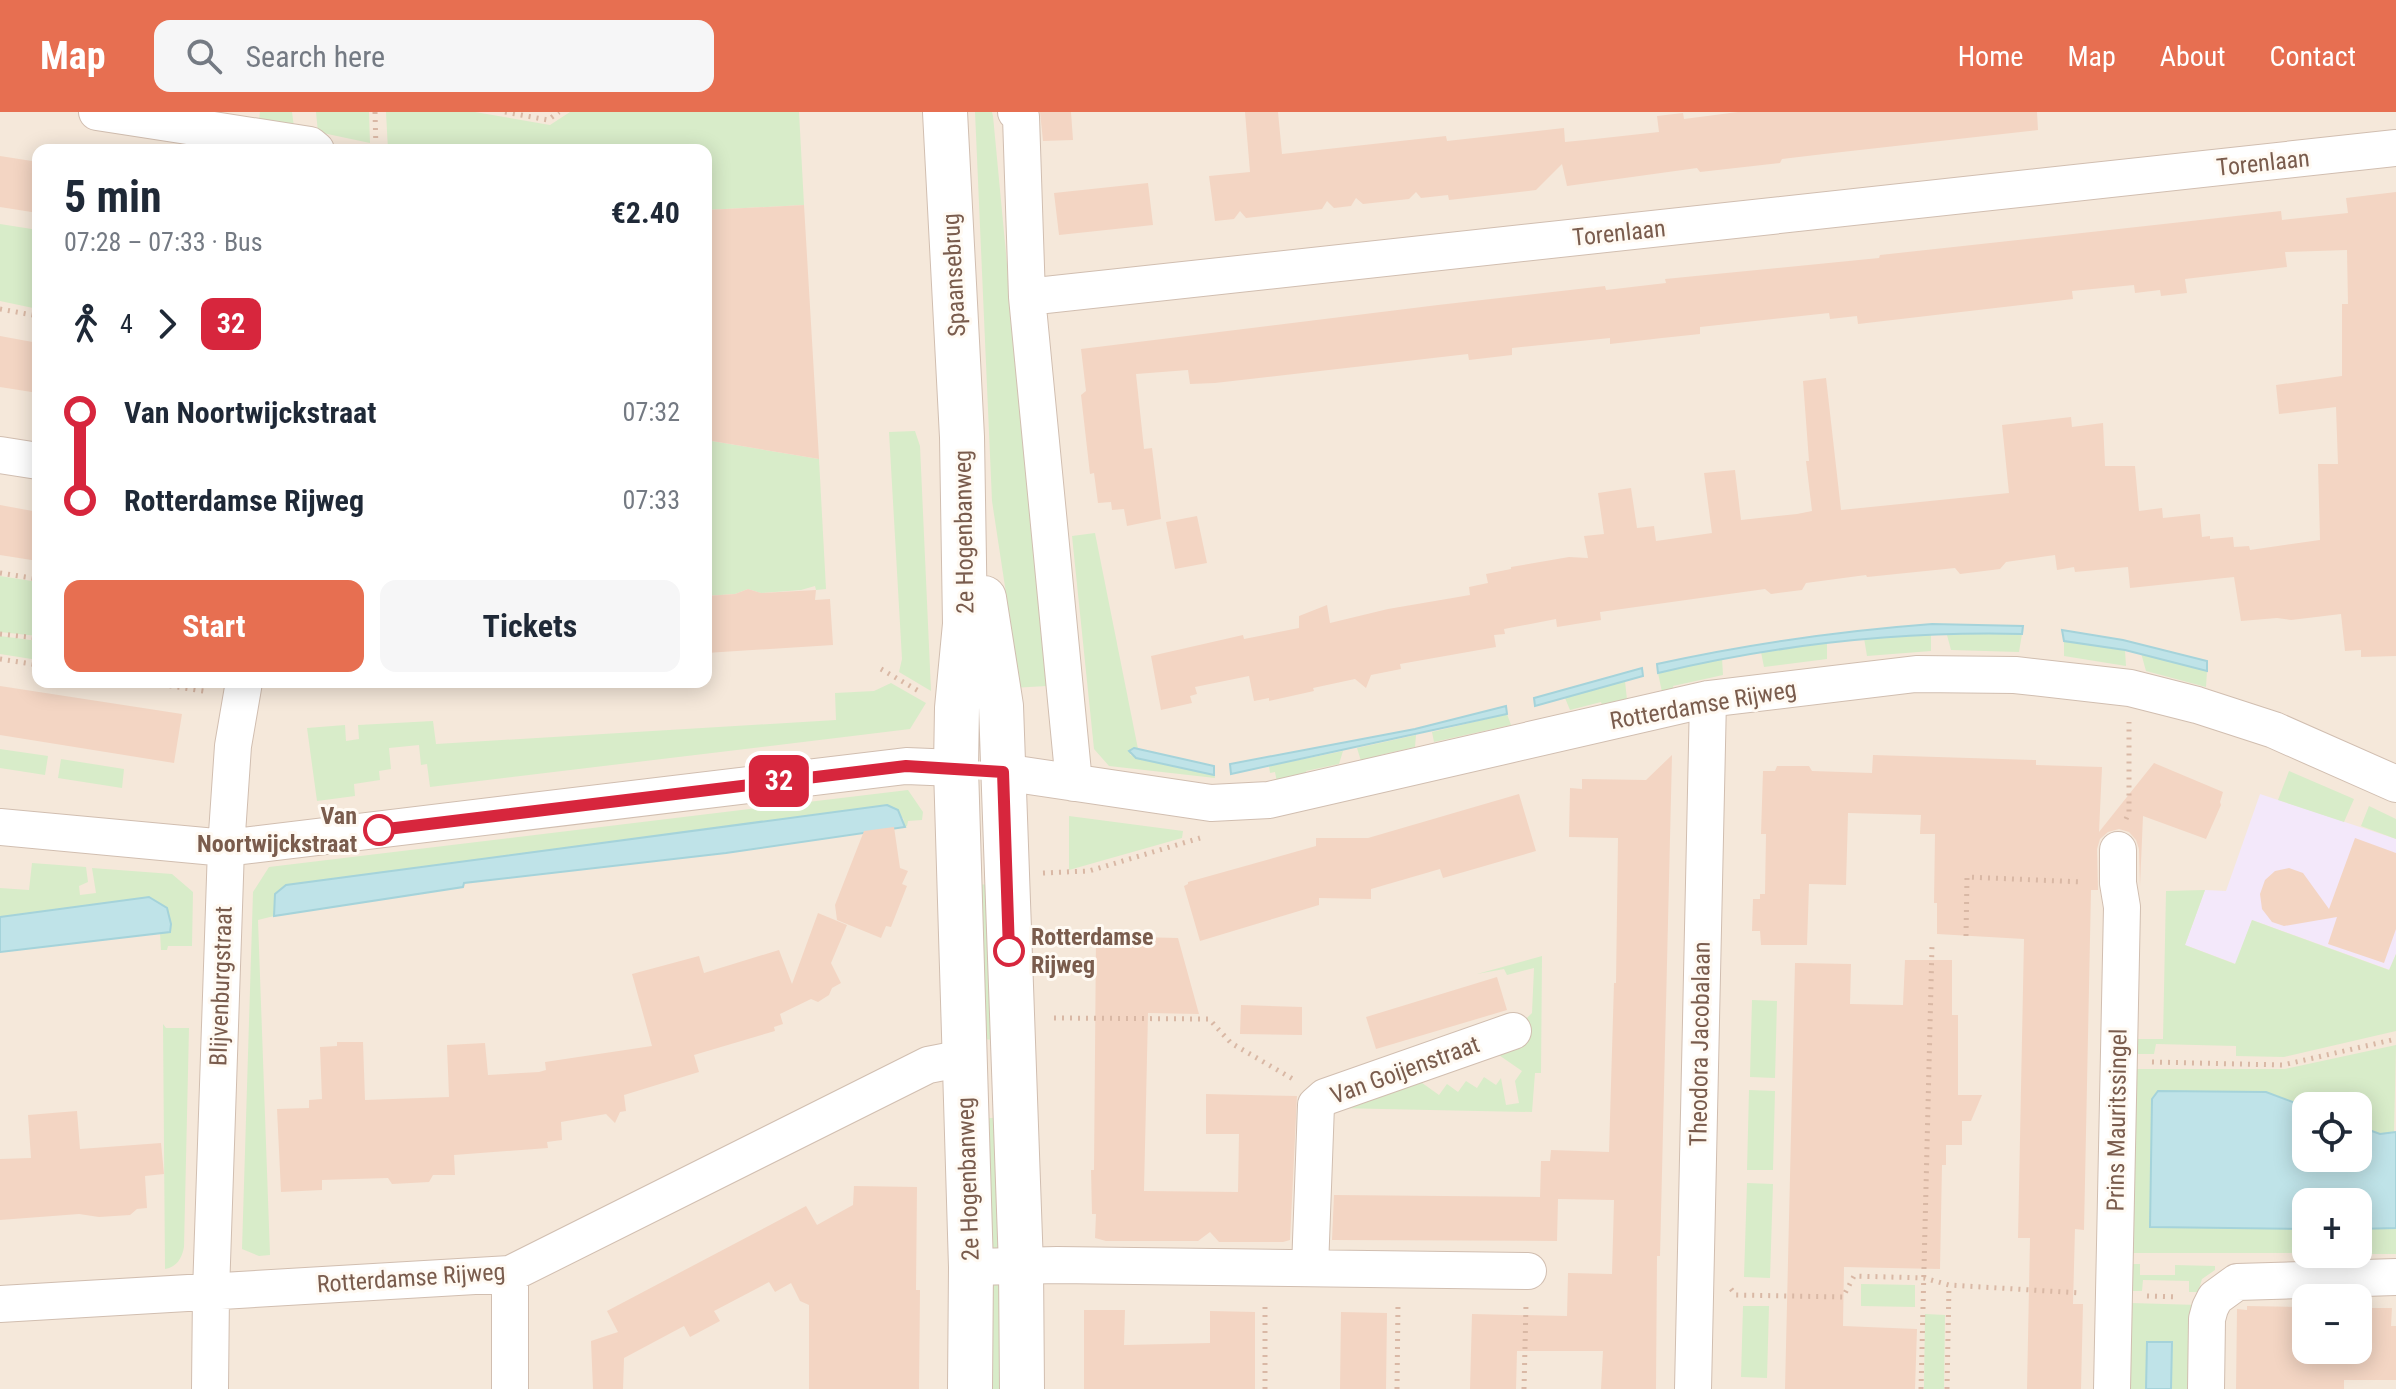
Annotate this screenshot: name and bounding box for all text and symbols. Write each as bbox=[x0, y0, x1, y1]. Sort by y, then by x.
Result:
search box bbox=[154, 20, 714, 92]
text: Map bbox=[40, 34, 106, 78]
icon: search bbox=[182, 34, 226, 78]
text: Search here bbox=[246, 39, 385, 74]
text: Home bbox=[1958, 40, 2023, 73]
text: Map bbox=[2067, 40, 2116, 73]
text: About bbox=[2160, 40, 2226, 73]
text: Contact bbox=[2270, 40, 2356, 73]
street label: Torenlaan bbox=[2215, 144, 2311, 182]
text: 5 min bbox=[64, 171, 162, 223]
text: €2.40 bbox=[611, 195, 680, 230]
street label: Spaansebrug bbox=[937, 213, 971, 337]
street label: Torenlaan bbox=[1571, 214, 1667, 252]
text: 07:28 – 07:33 · Bus bbox=[64, 227, 263, 257]
icon: walk bbox=[64, 302, 108, 346]
icon: forward bbox=[145, 302, 189, 346]
text: 32 bbox=[217, 307, 245, 340]
text: 4 bbox=[120, 309, 133, 339]
text: Van Noortwijckstraat bbox=[124, 395, 376, 430]
text: 07:32 bbox=[623, 397, 680, 427]
street label: 2e Hogenbanweg bbox=[949, 450, 979, 614]
text: Rotterdamse Rijweg bbox=[124, 483, 364, 518]
text: 07:33 bbox=[623, 485, 680, 515]
button: Start bbox=[64, 580, 364, 672]
button: Tickets bbox=[380, 580, 680, 672]
street label: Rotterdamse Rijweg bbox=[1608, 675, 1798, 735]
line badge: 32 bbox=[743, 755, 815, 807]
text: 32 bbox=[765, 764, 793, 797]
place label: Van Noortwijckstraat bbox=[197, 802, 357, 858]
marker: Van Noortwijckstraat bbox=[364, 815, 394, 845]
street label: Blijvenburgstraat bbox=[204, 906, 238, 1066]
place label: Rotterdamse Rijweg bbox=[1031, 923, 1154, 979]
marker: Rotterdamse Rijweg bbox=[994, 936, 1024, 966]
street label: Theodora Jacobalaan bbox=[1684, 941, 1716, 1147]
street label: Prins Mauritssingel bbox=[2101, 1028, 2133, 1212]
street label: Van Goijenstraat bbox=[1327, 1030, 1483, 1110]
map controls bbox=[2292, 1092, 2372, 1364]
button: locate bbox=[2292, 1092, 2372, 1172]
street label: 2e Hogenbanweg bbox=[951, 1097, 985, 1261]
button: + bbox=[2292, 1188, 2372, 1268]
street label: Rotterdamse Rijweg bbox=[316, 1257, 506, 1299]
button: − bbox=[2292, 1284, 2372, 1364]

